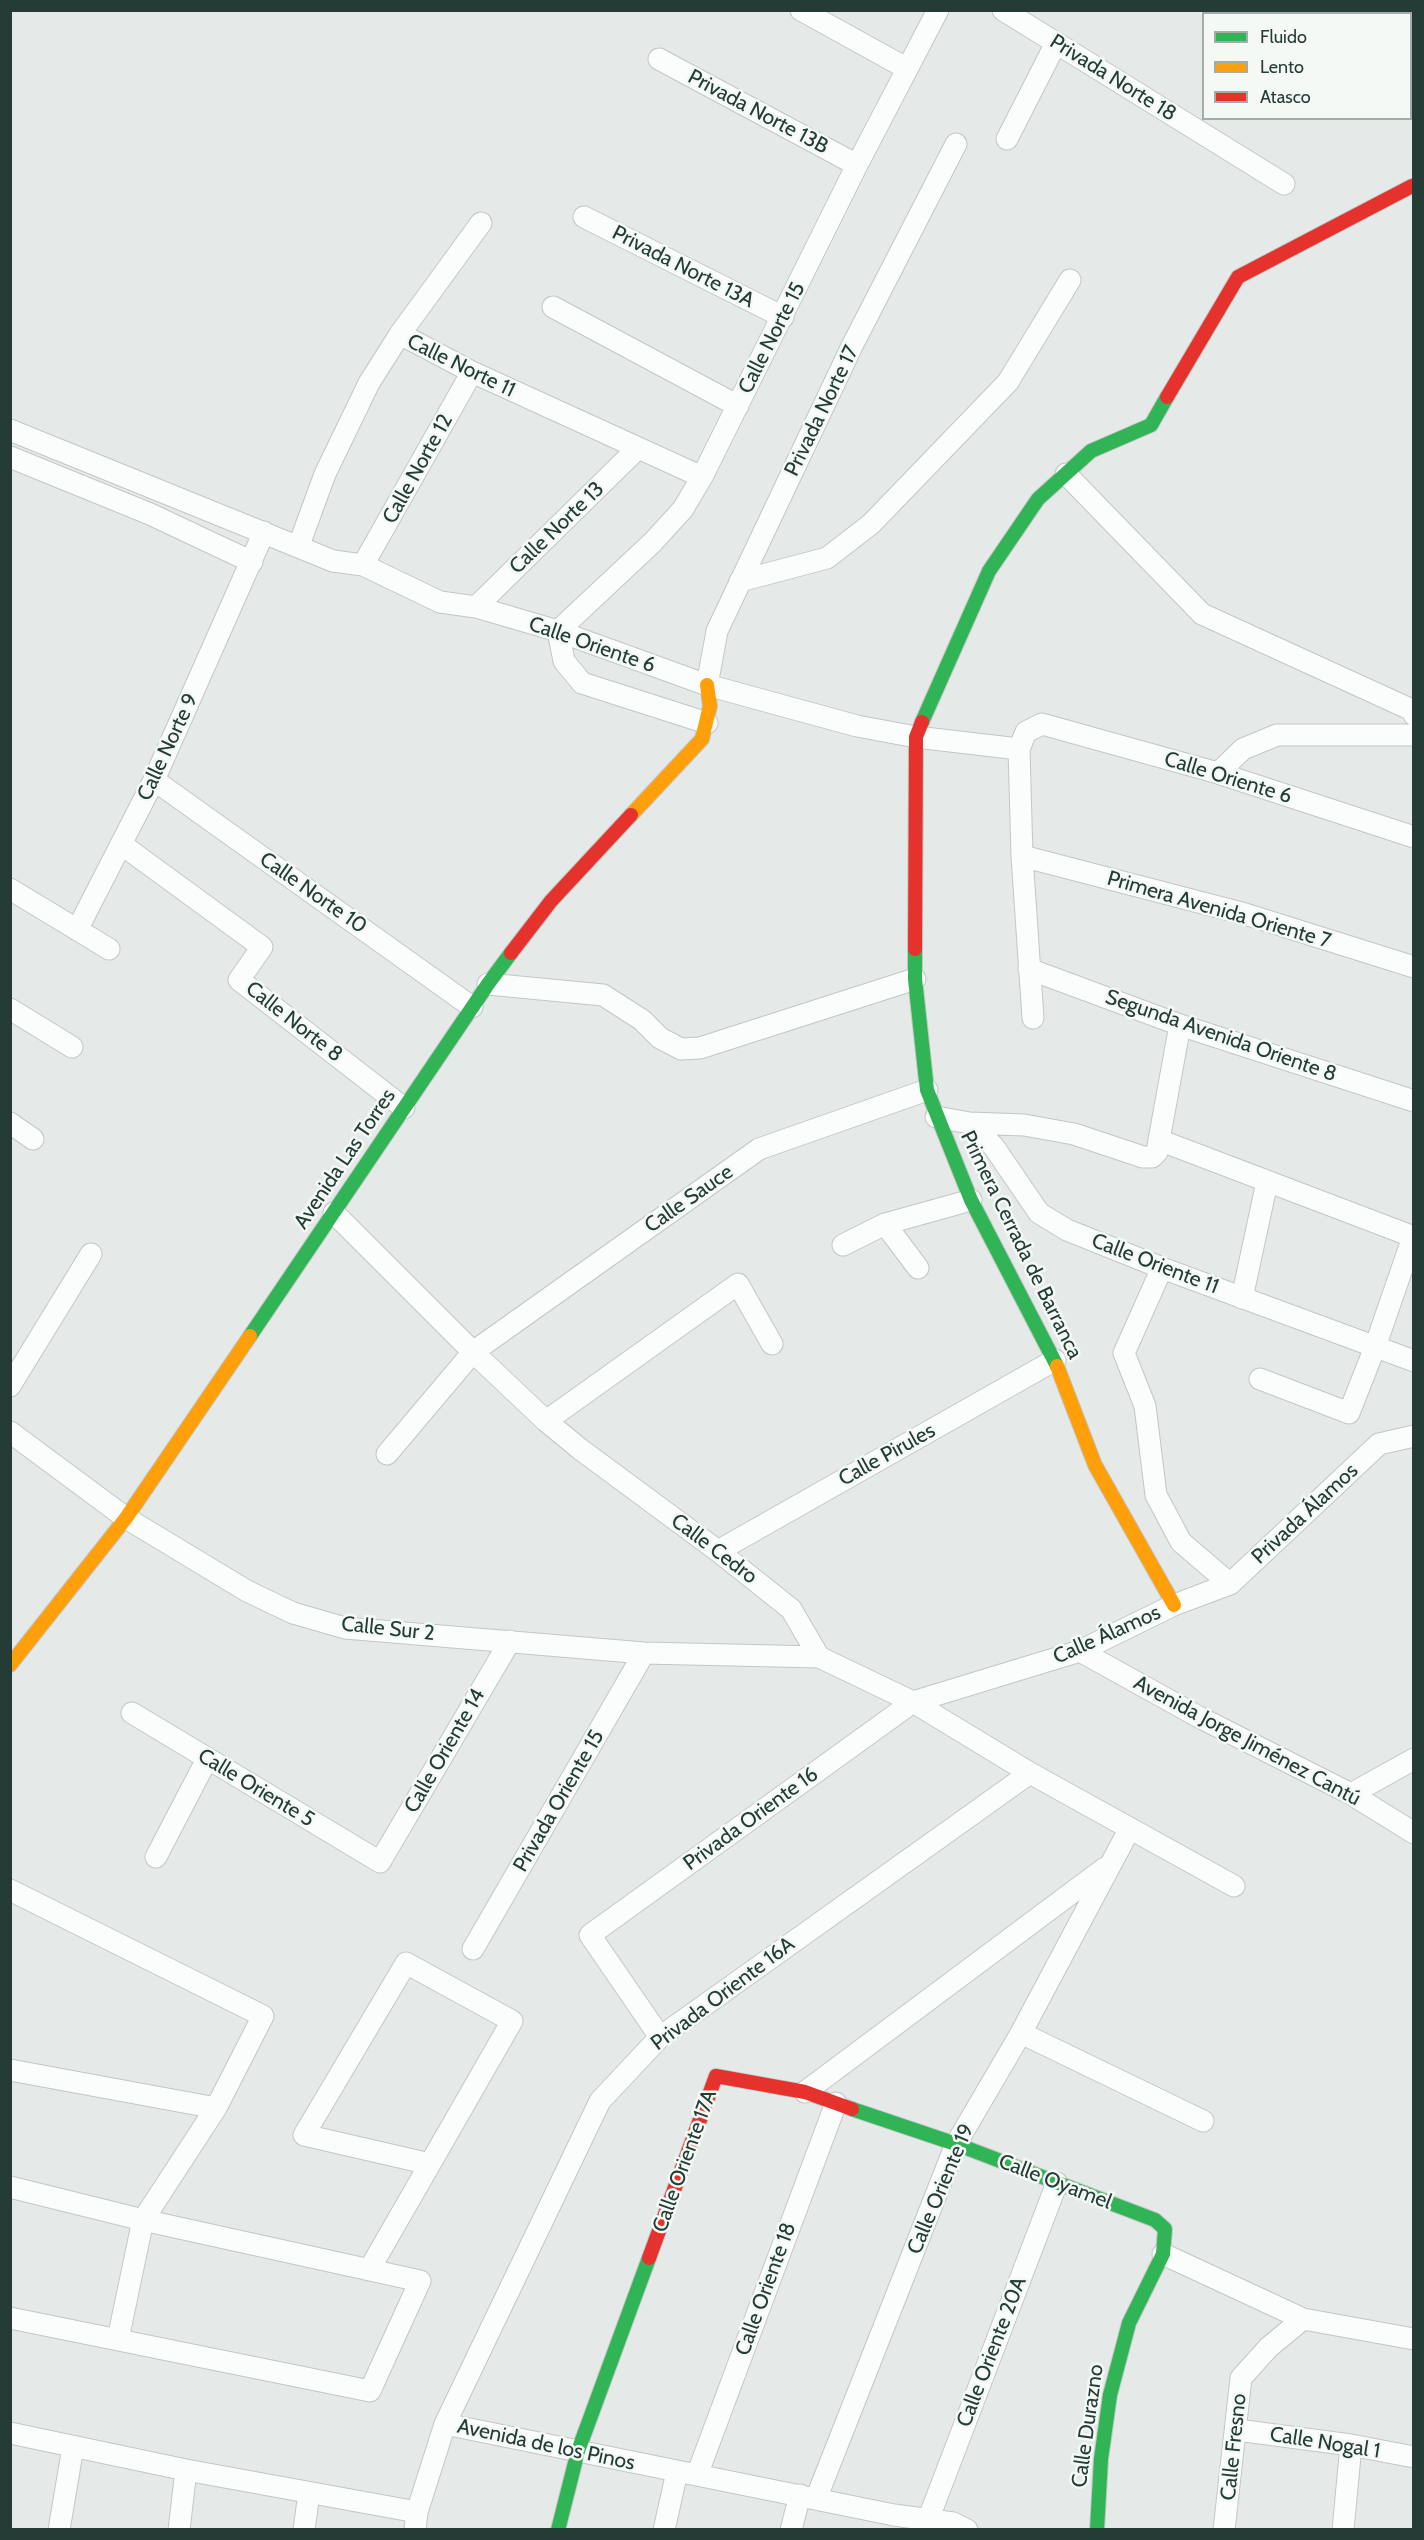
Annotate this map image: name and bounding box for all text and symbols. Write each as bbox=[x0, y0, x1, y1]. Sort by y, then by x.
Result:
legend bbox=[1202, 12, 1412, 120]
text: Fluido bbox=[1260, 26, 1307, 48]
street label: Privada Norte 18 bbox=[1045, 29, 1181, 127]
text: Lento bbox=[1260, 56, 1304, 78]
street label: Privada Norte 13B bbox=[683, 64, 833, 160]
text: Atasco bbox=[1260, 86, 1311, 108]
street label: Privada Norte 13A bbox=[608, 220, 758, 314]
street label: Calle Norte 15 bbox=[733, 278, 811, 398]
street label: Calle Norte 11 bbox=[403, 329, 519, 403]
street label: Privada Norte 17 bbox=[779, 342, 865, 480]
street label: Calle Norte 12 bbox=[378, 410, 458, 528]
street label: Calle Norte 13 bbox=[504, 477, 610, 579]
street label: Calle Oriente 6 bbox=[525, 612, 659, 678]
street label: Calle Norte 9 bbox=[132, 689, 204, 805]
street label: Calle Oriente 6 bbox=[1161, 747, 1295, 809]
street label: Calle Norte 10 bbox=[255, 847, 371, 939]
street label: Primera Avenida Oriente 7 bbox=[1104, 866, 1334, 954]
street label: Calle Norte 8 bbox=[240, 976, 348, 1068]
street label: Segunda Avenida Oriente 8 bbox=[1102, 985, 1340, 1087]
street label: Avenida Las Torres bbox=[289, 1084, 401, 1234]
street label: Primera Cerrada de Barranca bbox=[955, 1127, 1087, 1363]
street label: Calle Sauce bbox=[640, 1159, 738, 1239]
street label: Calle Oriente 11 bbox=[1088, 1228, 1222, 1300]
street label: Calle Pirules bbox=[834, 1418, 940, 1492]
street label: Privada Álamos bbox=[1247, 1458, 1363, 1570]
street label: Calle Cedro bbox=[666, 1508, 762, 1590]
street label: Calle Álamos bbox=[1049, 1600, 1165, 1670]
street label: Calle Sur 2 bbox=[340, 1612, 436, 1646]
street label: Avenida Jorge Jiménez Cantú bbox=[1129, 1670, 1365, 1812]
street label: Calle Oriente 14 bbox=[399, 1684, 491, 1818]
street label: Privada Oriente 15 bbox=[508, 1726, 610, 1876]
street label: Calle Oriente 5 bbox=[193, 1743, 319, 1833]
street label: Privada Oriente 16 bbox=[679, 1762, 823, 1876]
street label: Privada Oriente 16A bbox=[646, 1932, 800, 2056]
street label: Calle Oriente 17A bbox=[648, 2086, 722, 2236]
street label: Calle Oriente 19 bbox=[902, 2120, 980, 2258]
street label: Calle Oyamel bbox=[995, 2149, 1115, 2215]
street label: Calle Oriente 18 bbox=[730, 2219, 802, 2359]
street label: Calle Oriente 20A bbox=[952, 2273, 1032, 2431]
street label: Calle Durazno bbox=[1067, 2363, 1109, 2489]
street label: Calle Fresno bbox=[1216, 2392, 1252, 2502]
street label: Avenida de los Pinos bbox=[455, 2414, 637, 2476]
street label: Calle Nogal 1 bbox=[1268, 2422, 1382, 2464]

